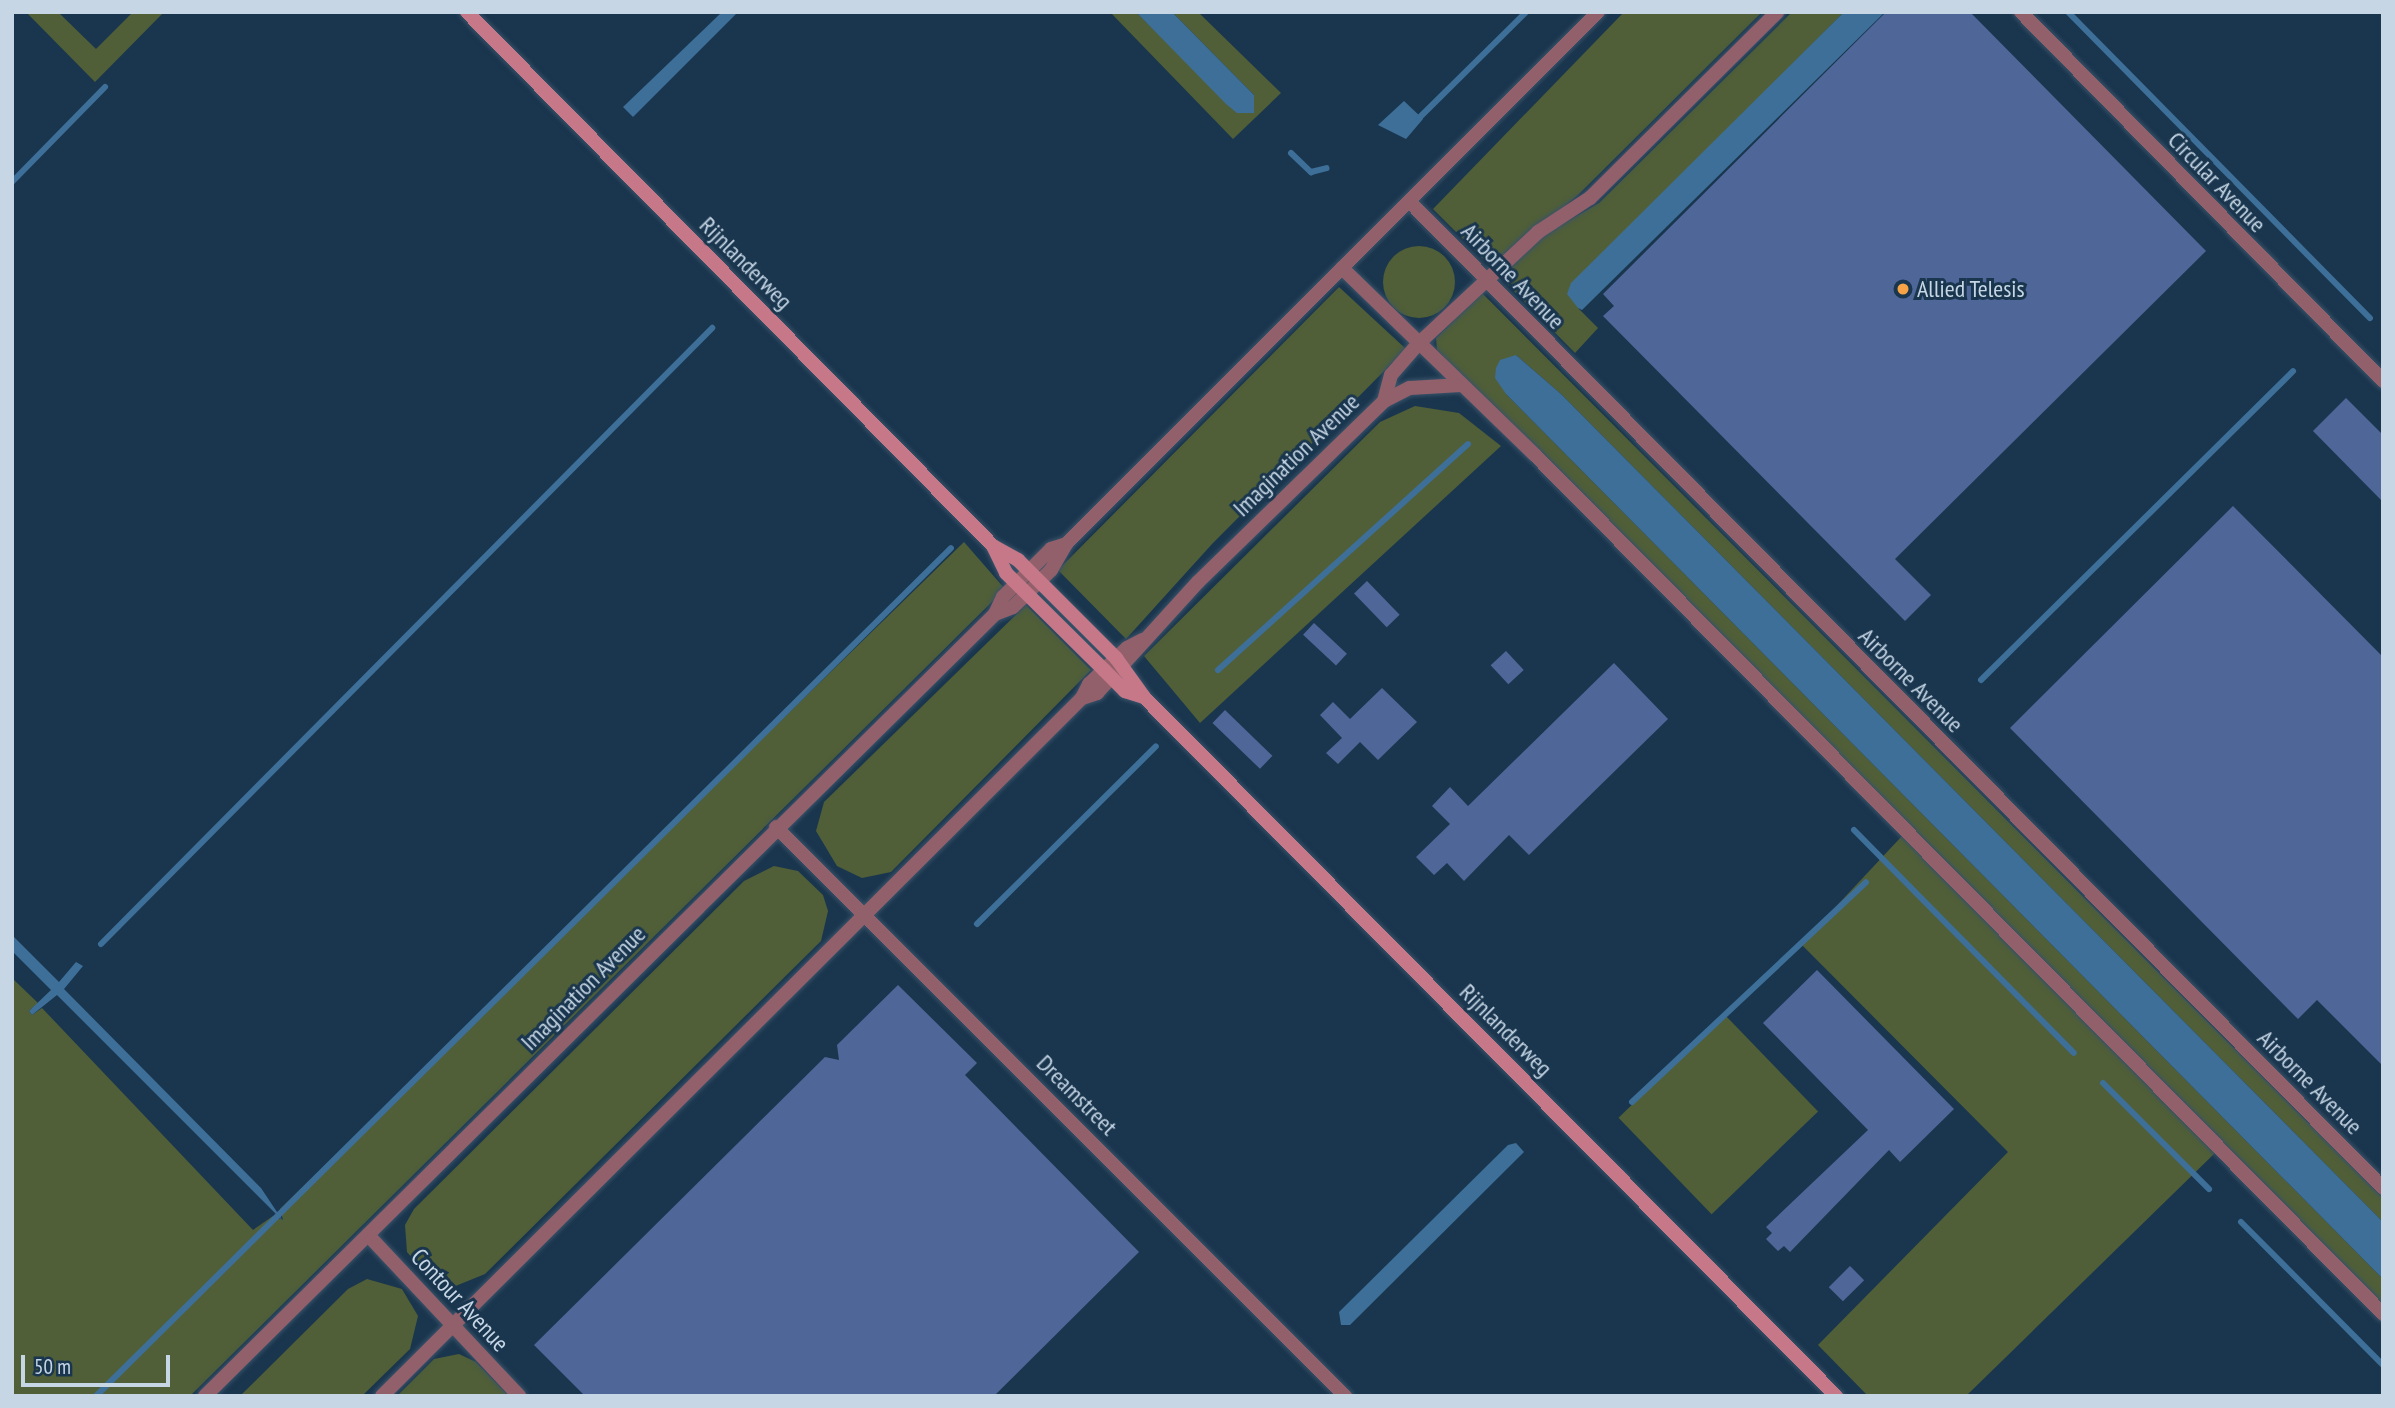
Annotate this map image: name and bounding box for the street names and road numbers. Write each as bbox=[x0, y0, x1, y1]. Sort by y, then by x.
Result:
street label: Circular Avenue bbox=[2162, 125, 2272, 239]
street label: Rijnlanderweg bbox=[694, 211, 798, 315]
street label: Airborne Avenue bbox=[1455, 217, 1571, 335]
street label: Imagination Avenue bbox=[1227, 387, 1365, 523]
street label: Airborne Avenue bbox=[1852, 621, 1970, 739]
street label: Imagination Avenue bbox=[514, 919, 652, 1057]
street label: Rijnlanderweg bbox=[1454, 978, 1558, 1082]
street label: Airborne Avenue bbox=[2251, 1023, 2369, 1141]
street label: Dreamstreet bbox=[1031, 1049, 1123, 1141]
street label: Contour Avenue bbox=[405, 1242, 515, 1358]

